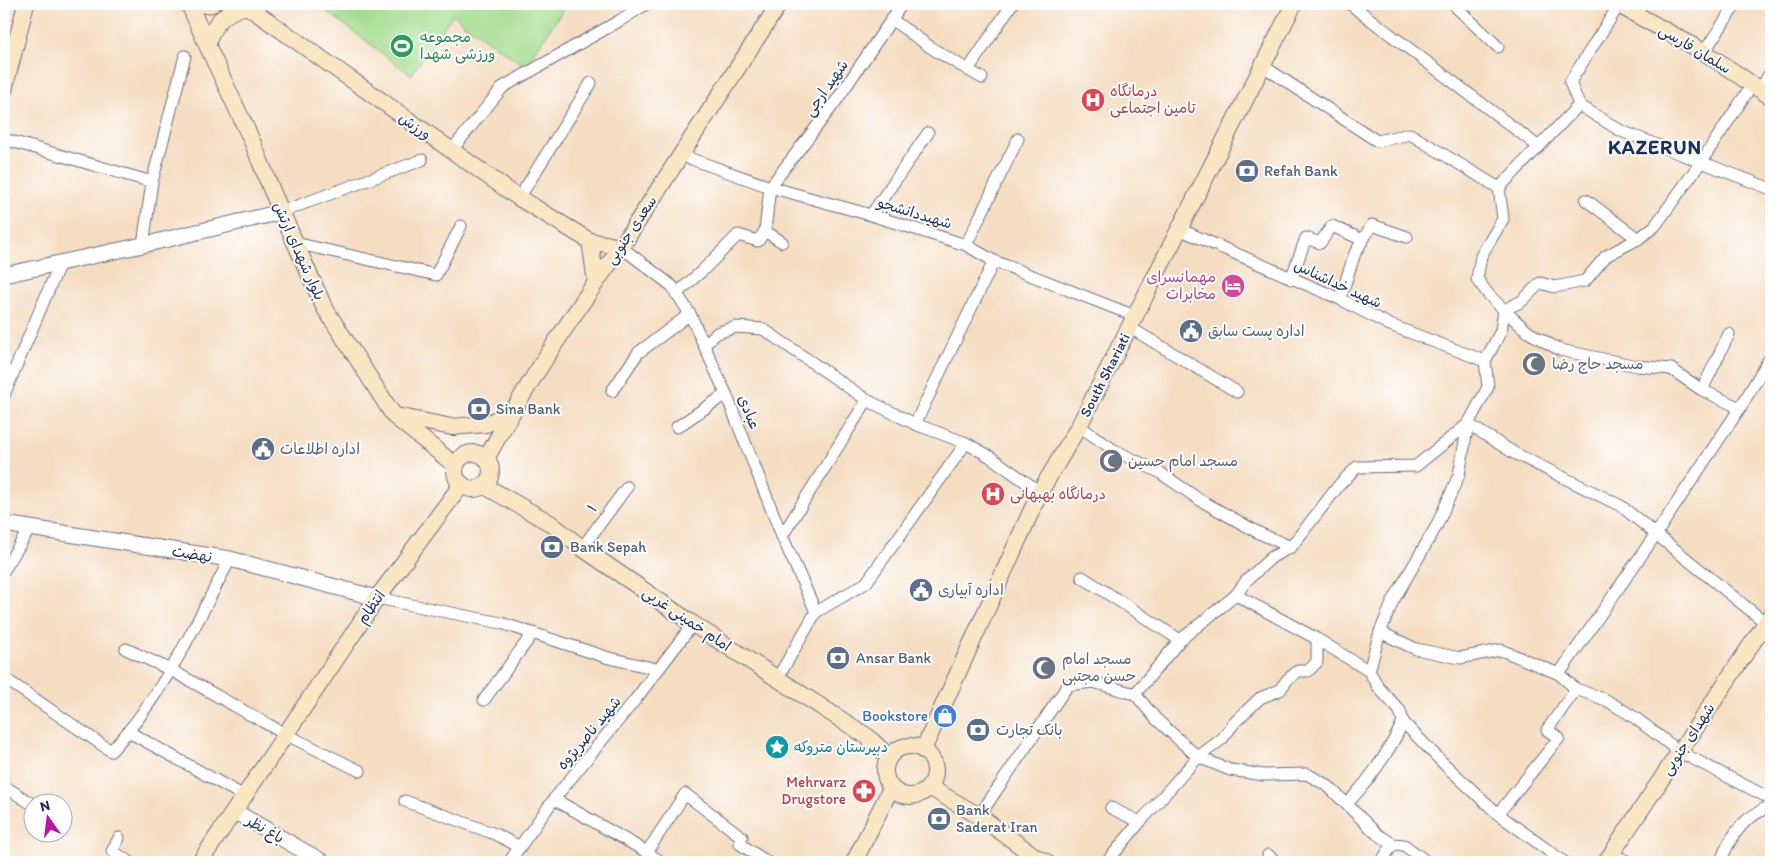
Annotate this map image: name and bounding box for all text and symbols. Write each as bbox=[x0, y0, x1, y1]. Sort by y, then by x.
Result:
street label: سلمان فارسی bbox=[1655, 20, 1734, 78]
place label: مجموعه ورزشی شهدا bbox=[420, 28, 495, 64]
sports icon: مجموعه ورزشی شهدا bbox=[389, 33, 415, 59]
street label: شهید ارجی bbox=[800, 56, 853, 120]
place label: درمانگاه تامین اجتماعی bbox=[1110, 82, 1196, 118]
hospital icon: درمانگاه تامین اجتماعی bbox=[1080, 87, 1106, 113]
street label: ورزش bbox=[395, 109, 435, 143]
district label: KAZERUN bbox=[1608, 135, 1702, 159]
bank icon: Refah Bank bbox=[1234, 158, 1260, 184]
place label: Refah Bank bbox=[1264, 162, 1338, 180]
street label: سعدی جنوبی bbox=[601, 192, 661, 268]
street label: شهیددانشجو bbox=[875, 193, 954, 233]
street label: بلوار شهدای ارتش bbox=[269, 199, 329, 303]
street label: شهید خداشناس bbox=[1291, 256, 1385, 312]
place label: مهمانسرای مخابرات bbox=[1146, 268, 1216, 303]
hotel icon: مهمانسرای مخابرات bbox=[1220, 273, 1246, 299]
public building icon: اداره پست سابق bbox=[1178, 318, 1204, 344]
place label: اداره پست سابق bbox=[1208, 322, 1305, 341]
street label: South Shariati bbox=[1076, 330, 1134, 420]
mosque icon: مسجد حاج رضا bbox=[1521, 351, 1547, 377]
place label: مسجد حاج رضا bbox=[1552, 355, 1643, 374]
street label: عبادی bbox=[734, 392, 764, 432]
bank icon: Sina Bank bbox=[466, 396, 492, 422]
place label: Sina Bank bbox=[496, 400, 561, 418]
public building icon: اداره اطلاعات bbox=[250, 436, 276, 462]
place label: اداره اطلاعات bbox=[280, 440, 360, 458]
mosque icon: مسجد امام حسین bbox=[1098, 448, 1124, 474]
place label: مسجد امام حسین bbox=[1128, 452, 1238, 472]
hospital icon: درمانگاه بهبهانی bbox=[980, 481, 1006, 507]
place label: درمانگاه بهبهانی bbox=[1010, 485, 1106, 504]
street label: ۱ bbox=[583, 501, 601, 515]
bank icon: Bank Sepah bbox=[539, 534, 565, 560]
place label: Bank Sepah bbox=[570, 538, 646, 556]
street label: نهضت bbox=[171, 542, 213, 566]
public building icon: اداره آبیاری bbox=[908, 577, 934, 603]
place label: اداره آبیاری bbox=[938, 581, 1004, 599]
street label: امام خمینی غربی bbox=[638, 583, 735, 657]
street label: انتظام bbox=[353, 587, 391, 629]
bank icon: Ansar Bank bbox=[825, 645, 851, 671]
place label: Ansar Bank bbox=[856, 649, 931, 667]
place label: مسجد امام حسن مجتبی bbox=[1062, 650, 1136, 686]
mosque icon: مسجد امام حسن مجتبی bbox=[1031, 655, 1057, 681]
street label: شهید ناصرپژوه bbox=[553, 693, 626, 774]
street label: شهدای جنوبی bbox=[1657, 700, 1719, 779]
shop icon: Bookstore bbox=[932, 703, 958, 729]
place label: Bookstore bbox=[862, 707, 928, 725]
bank icon: بانک تجارت bbox=[965, 717, 991, 743]
place label: بانک تجارت bbox=[996, 721, 1063, 739]
place icon: دبیرستان متروکه bbox=[764, 734, 790, 760]
place label: دبیرستان متروکه bbox=[794, 738, 888, 756]
place label: Mehrvarz Drugstore bbox=[781, 773, 846, 808]
pharmacy icon: Mehrvarz Drugstore bbox=[851, 778, 877, 804]
north arrow bbox=[22, 794, 72, 844]
text: N bbox=[38, 796, 52, 815]
place label: Bank Saderat Iran bbox=[956, 801, 1037, 836]
bank icon: Bank Saderat Iran bbox=[926, 806, 952, 832]
street label: باغ نظر bbox=[240, 810, 287, 848]

